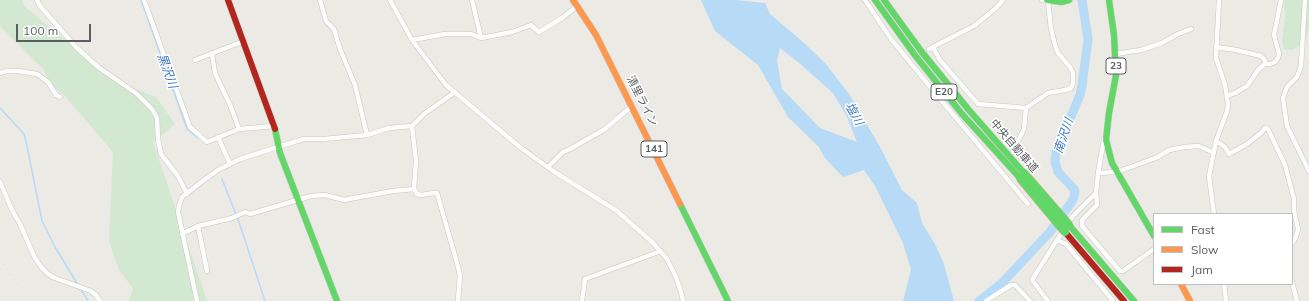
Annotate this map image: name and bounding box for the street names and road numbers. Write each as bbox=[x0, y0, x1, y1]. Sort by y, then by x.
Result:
road number: 23 bbox=[1106, 58, 1126, 74]
street label: 清里ライン bbox=[624, 74, 660, 128]
road number: E20 bbox=[931, 84, 957, 100]
street label: 中央自動車道 bbox=[987, 117, 1041, 175]
road number: 141 bbox=[641, 141, 667, 157]

